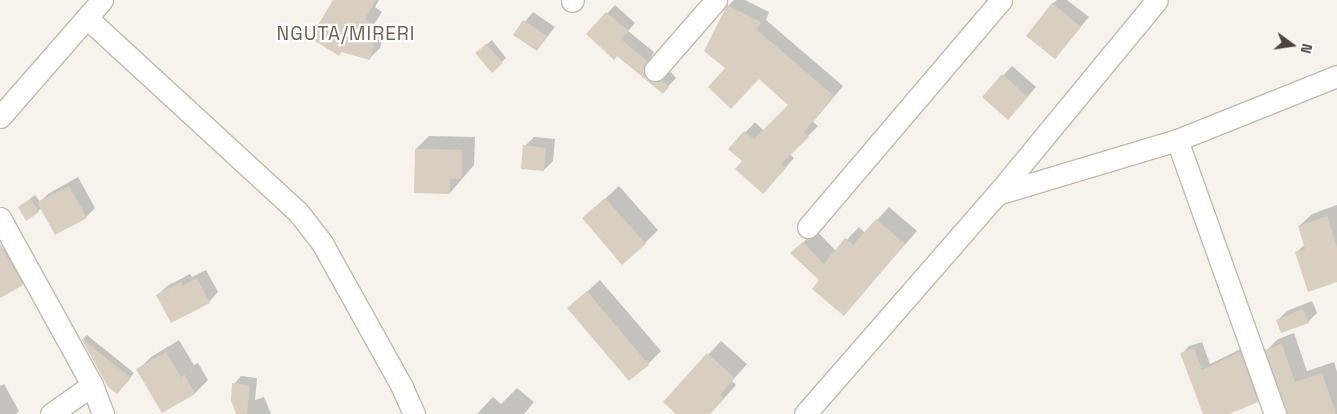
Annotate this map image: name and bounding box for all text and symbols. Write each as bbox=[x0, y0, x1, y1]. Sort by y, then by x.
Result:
north arrow bbox=[1267, 20, 1317, 70]
district label: NGUTA/MIRERI bbox=[275, 23, 417, 45]
text: N bbox=[1297, 42, 1316, 55]

